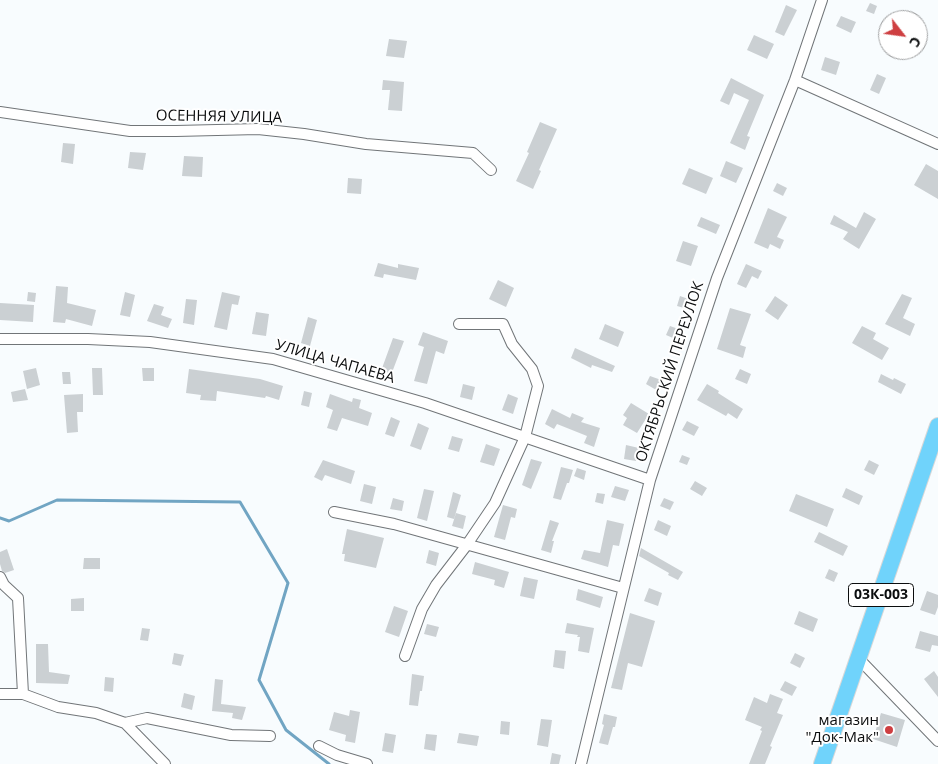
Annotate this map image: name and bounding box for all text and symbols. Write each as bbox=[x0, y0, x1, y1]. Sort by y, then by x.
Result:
north arrow bbox=[878, 10, 928, 60]
text: С bbox=[905, 34, 926, 51]
street label: ОСЕННЯЯ УЛИЦА bbox=[156, 107, 282, 127]
street label: ОКТЯБРЬСКИЙ ПЕРЕУЛОК bbox=[632, 279, 708, 465]
street label: УЛИЦА ЧАПАЕВА bbox=[273, 336, 397, 388]
road number: 03К-003 bbox=[848, 584, 914, 606]
place label: магазин "Док-Мак" bbox=[806, 712, 879, 747]
marker: магазин "Док-Мак" bbox=[883, 724, 895, 736]

